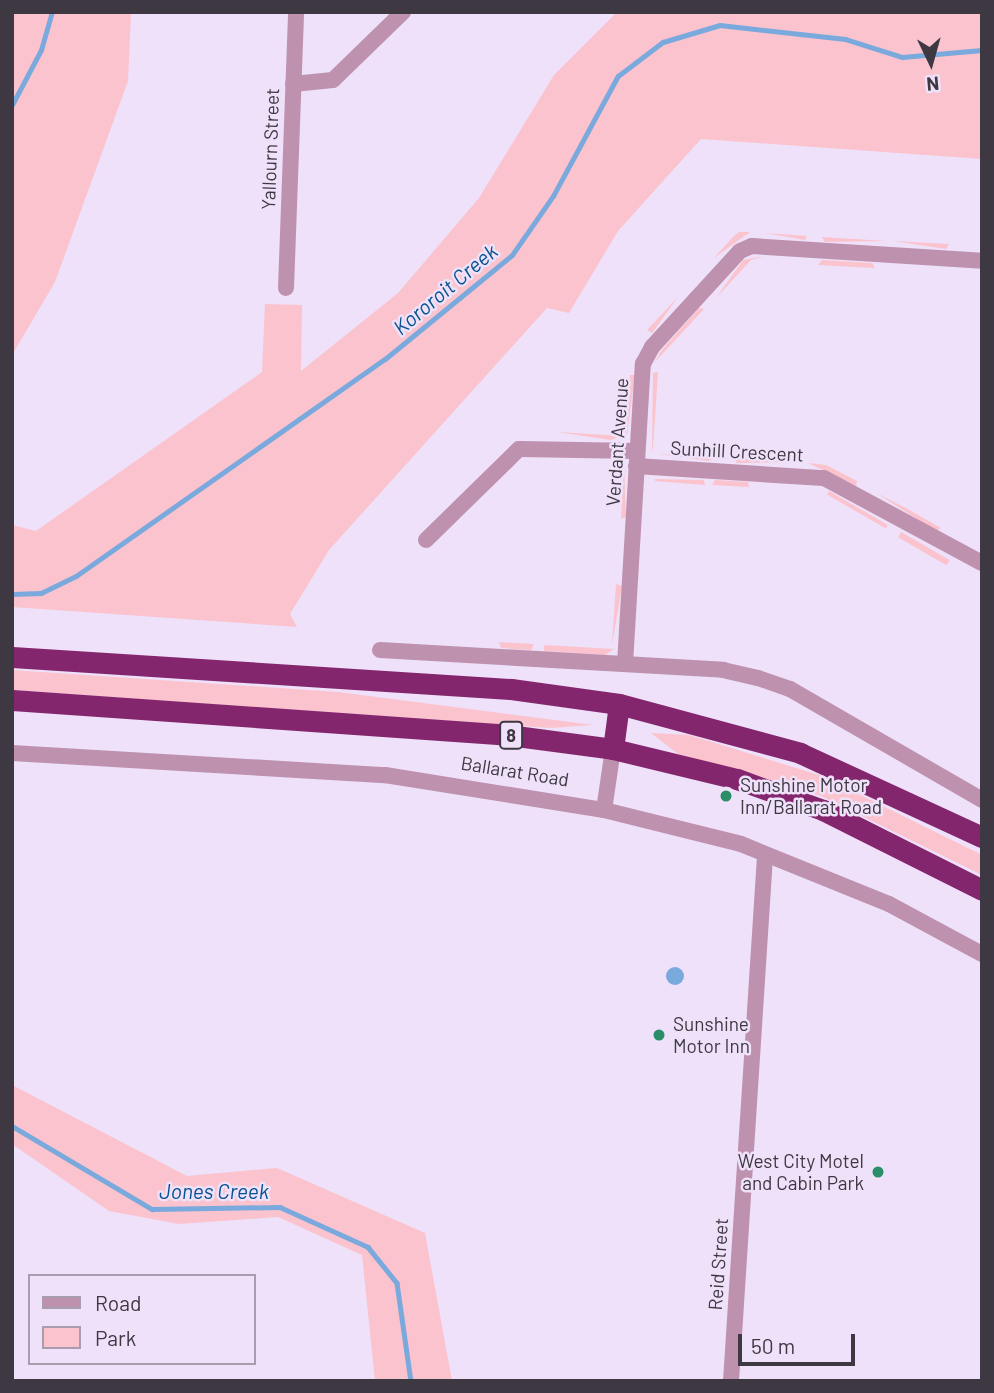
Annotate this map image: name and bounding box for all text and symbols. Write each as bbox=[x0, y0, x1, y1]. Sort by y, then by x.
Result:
north arrow bbox=[896, 28, 966, 98]
text: N bbox=[926, 72, 940, 96]
street label: Yallourn Street bbox=[256, 88, 284, 210]
water label: Kororoit Creek bbox=[388, 238, 502, 340]
street label: Verdant Avenue bbox=[601, 377, 633, 507]
street label: Sunhill Crescent bbox=[670, 436, 804, 466]
road number: 8 bbox=[499, 720, 523, 750]
street label: Ballarat Road bbox=[459, 751, 571, 791]
place label: Sunshine Motor Inn/Ballarat Road bbox=[740, 774, 882, 818]
marker: Sunshine Motor Inn/Ballarat Road bbox=[718, 788, 734, 804]
place label: Sunshine Motor Inn bbox=[673, 1013, 750, 1057]
marker: Sunshine Motor Inn bbox=[651, 1027, 667, 1043]
place label: West City Motel and Cabin Park bbox=[738, 1150, 864, 1194]
marker: West City Motel and Cabin Park bbox=[870, 1164, 886, 1180]
water label: Jones Creek bbox=[159, 1178, 269, 1204]
street label: Reid Street bbox=[703, 1217, 733, 1311]
legend bbox=[28, 1274, 256, 1365]
text: Road bbox=[95, 1290, 141, 1315]
scale bar bbox=[742, 1320, 859, 1364]
text: Park bbox=[95, 1325, 136, 1350]
text: 50 m bbox=[751, 1333, 795, 1358]

